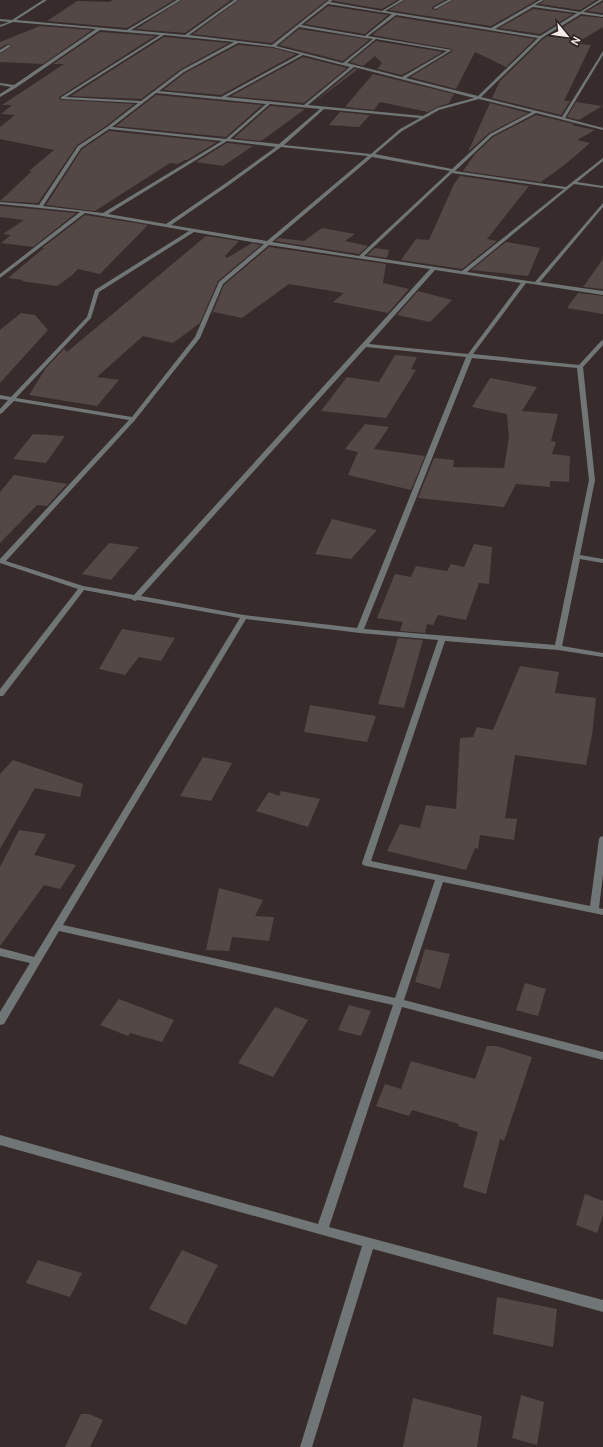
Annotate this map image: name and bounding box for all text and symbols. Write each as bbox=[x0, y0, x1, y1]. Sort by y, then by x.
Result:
north arrow bbox=[547, 16, 587, 56]
text: N bbox=[568, 34, 584, 48]

